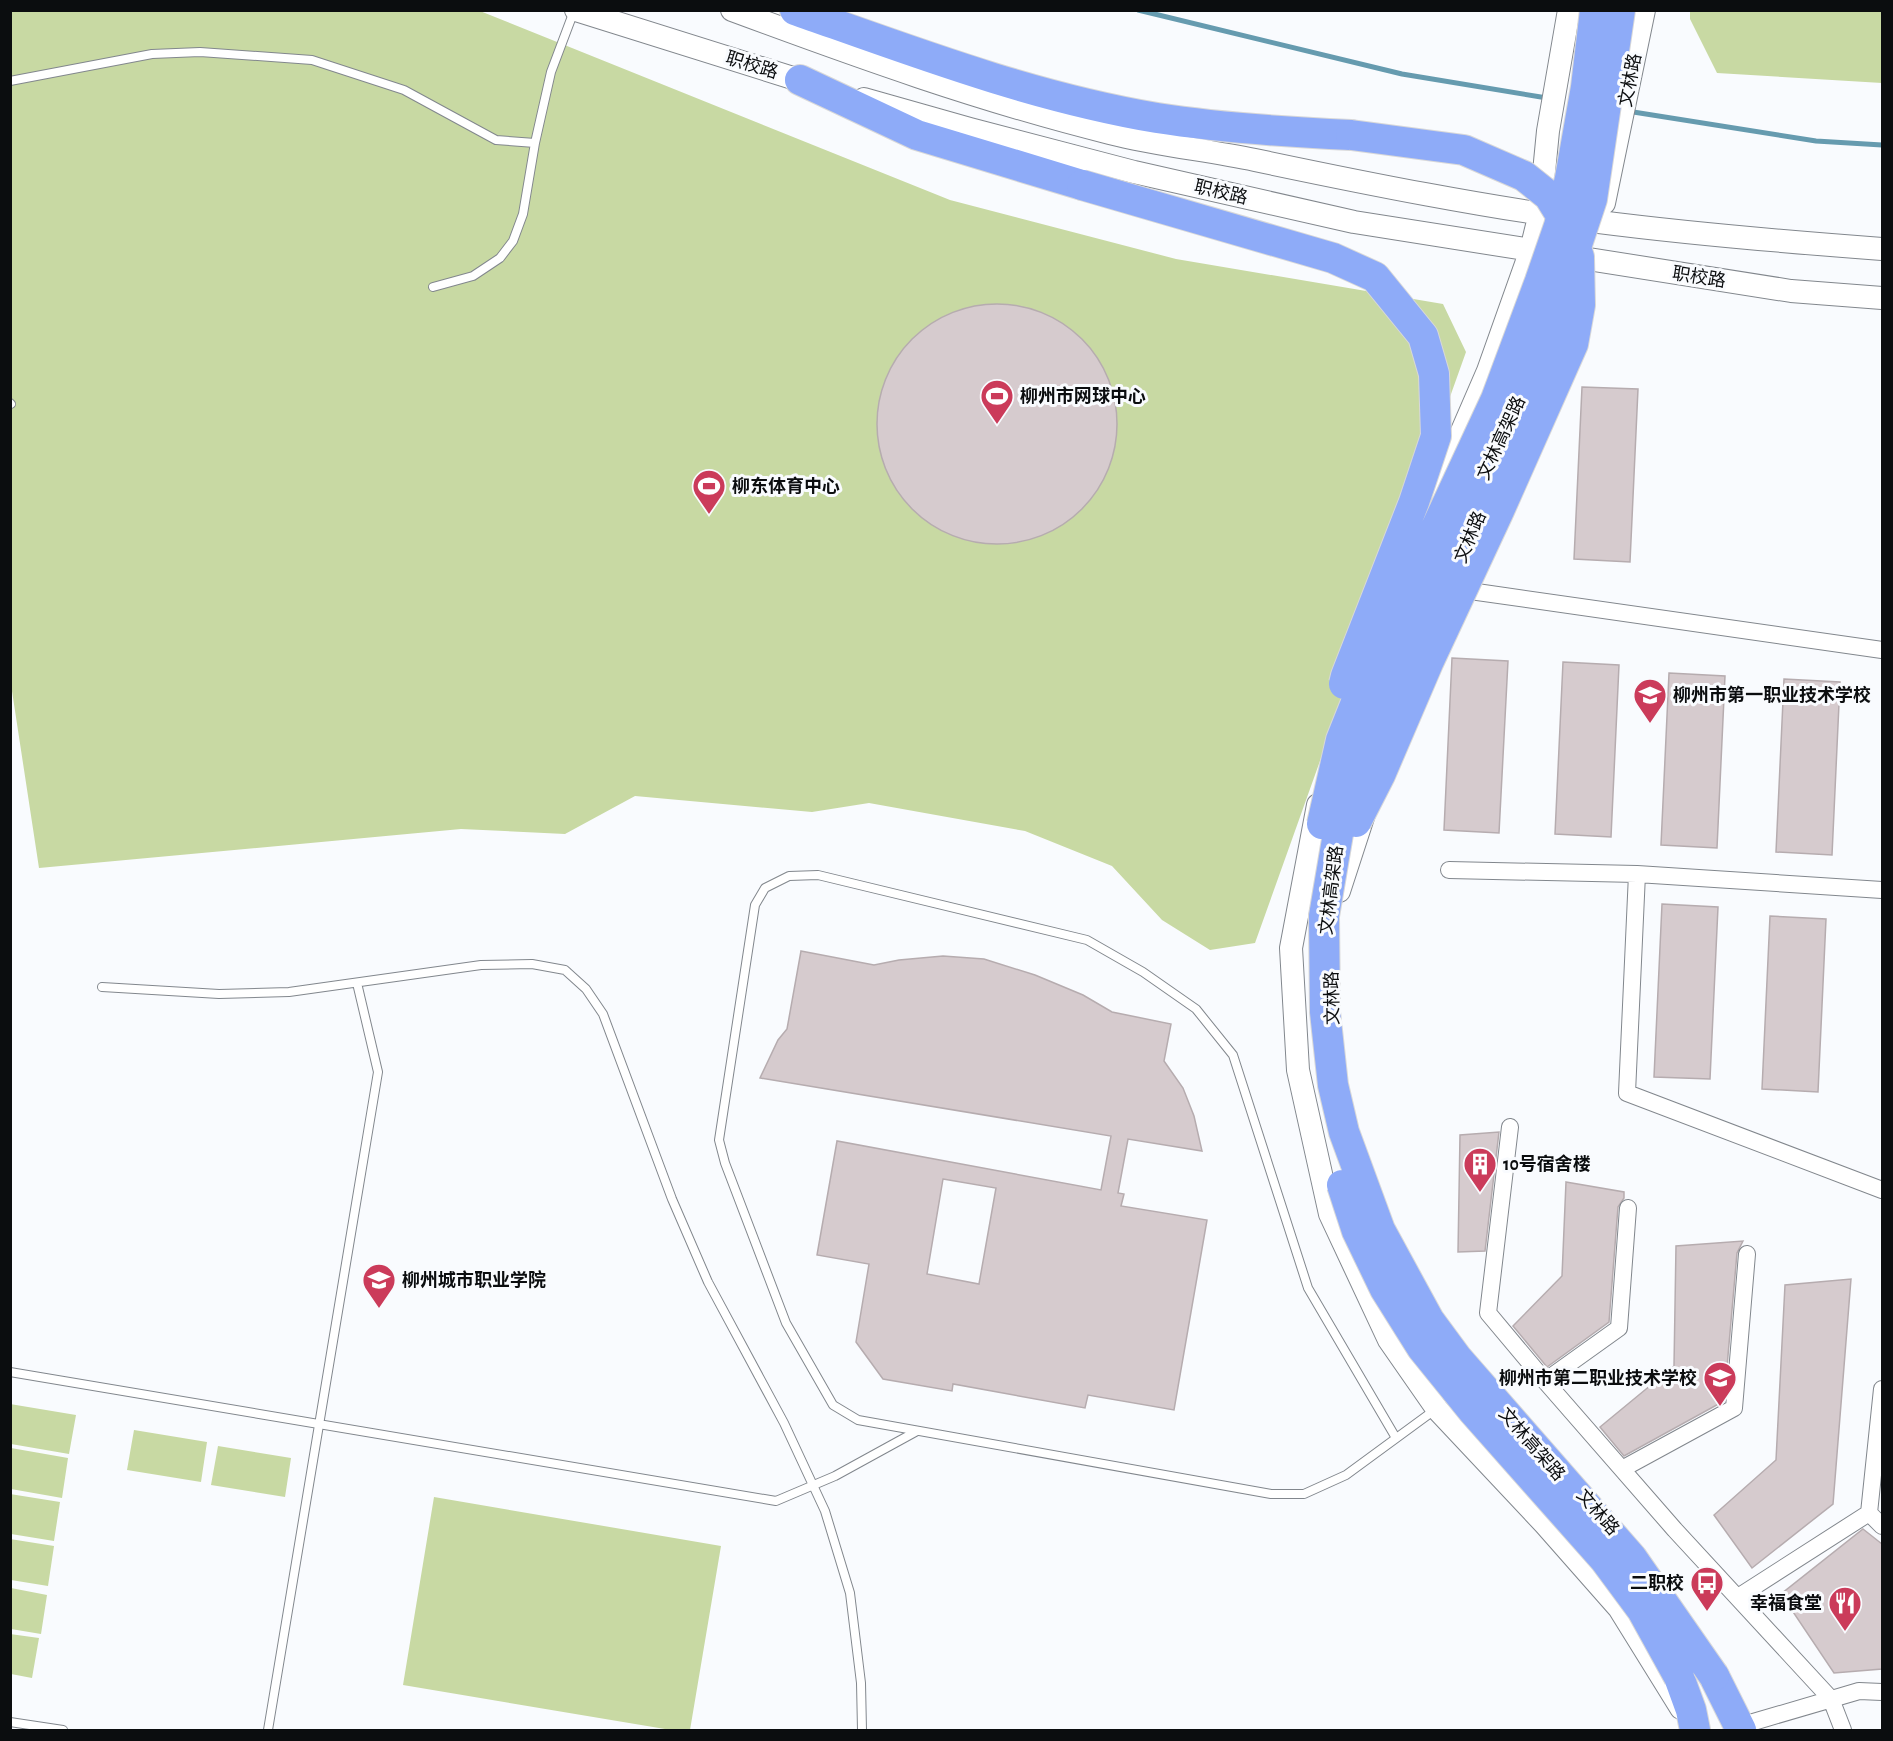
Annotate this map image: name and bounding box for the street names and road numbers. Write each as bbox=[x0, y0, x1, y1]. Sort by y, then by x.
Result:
street label: 职校路 bbox=[723, 48, 781, 82]
street label: 文林路 bbox=[1615, 52, 1645, 108]
street label: 职校路 bbox=[1192, 176, 1250, 208]
street label: 职校路 bbox=[1671, 263, 1727, 291]
street label: 文林高架路 bbox=[1473, 393, 1529, 483]
street label: 文林路 bbox=[1450, 508, 1490, 566]
street label: 文林高架路 bbox=[1316, 844, 1346, 936]
street label: 文林路 bbox=[1322, 971, 1342, 1025]
street label: 文林高架路 bbox=[1495, 1403, 1569, 1485]
street label: 文林路 bbox=[1573, 1485, 1623, 1539]

